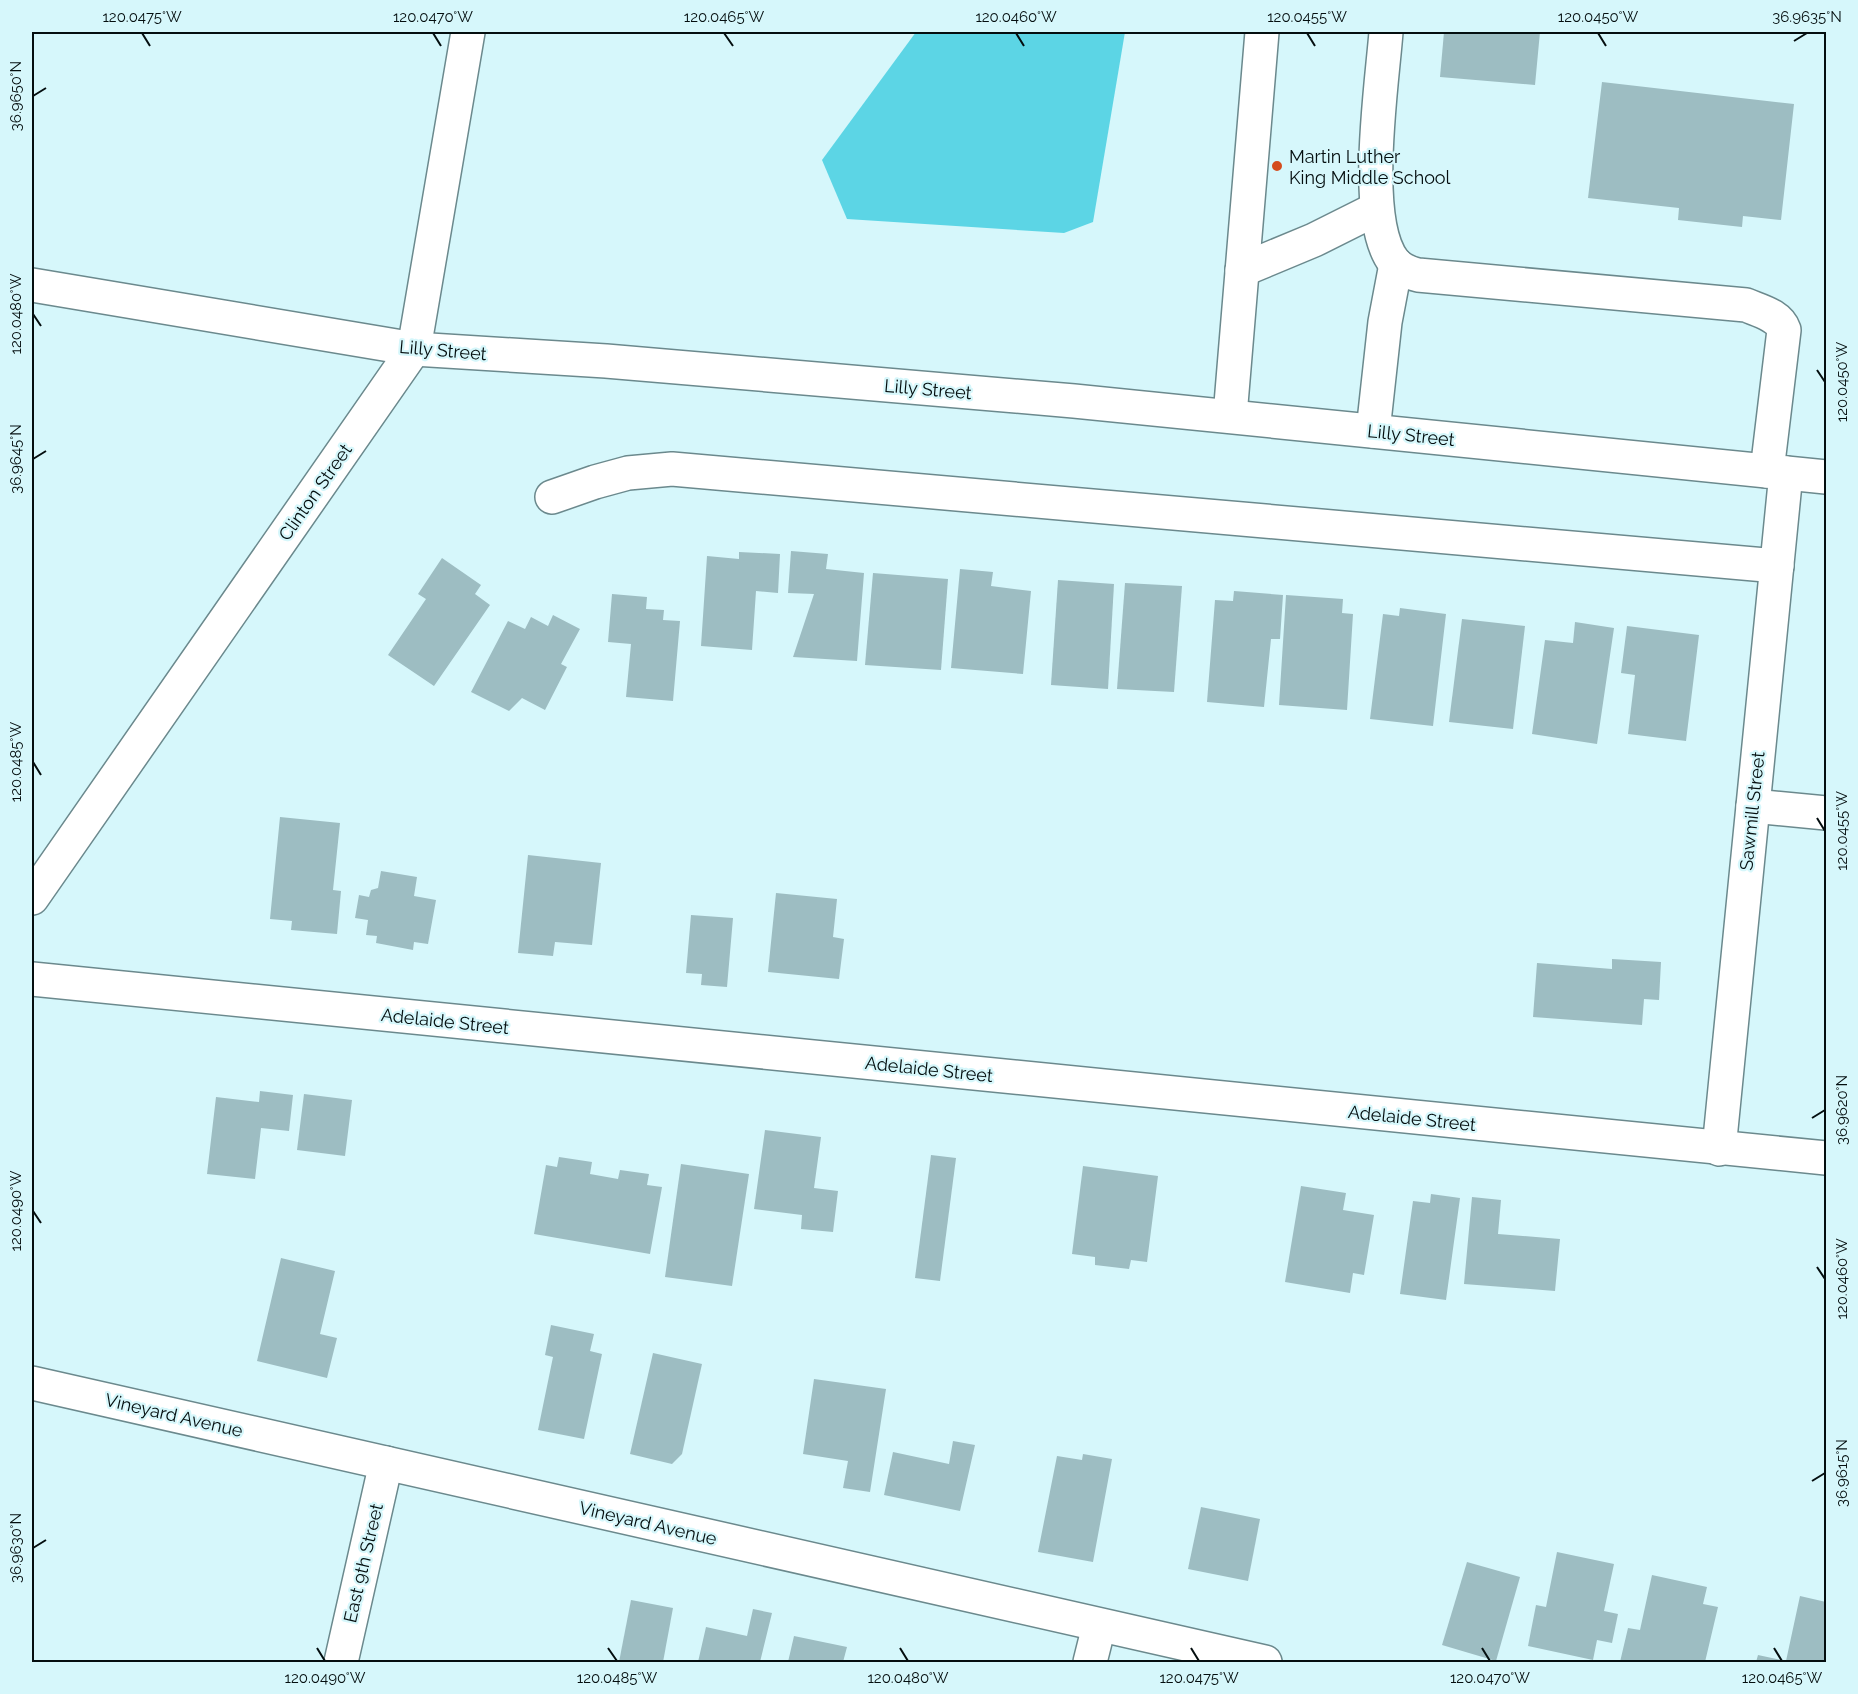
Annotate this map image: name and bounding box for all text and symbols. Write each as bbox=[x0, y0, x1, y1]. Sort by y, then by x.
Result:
text: 120.0475°W bbox=[102, 8, 182, 26]
text: 120.0470°W bbox=[393, 8, 473, 26]
text: 120.0465°W bbox=[684, 8, 765, 26]
text: 120.0460°W bbox=[975, 8, 1057, 26]
text: 120.0455°W bbox=[1267, 8, 1347, 26]
text: 120.0450°W bbox=[1558, 8, 1638, 26]
text: 36.9635°N bbox=[1772, 8, 1842, 26]
text: 36.9650°N bbox=[7, 61, 25, 131]
place label: Martin Luther King Middle School bbox=[1289, 146, 1451, 188]
marker: Martin Luther King Middle School bbox=[1270, 159, 1284, 173]
text: 120.0480°W bbox=[7, 273, 25, 355]
street label: Lilly Street bbox=[398, 336, 488, 364]
text: 120.0450°W bbox=[1833, 342, 1851, 422]
street label: Lilly Street bbox=[883, 375, 973, 403]
street label: Lilly Street bbox=[1366, 420, 1456, 450]
text: 36.9645°N bbox=[7, 424, 25, 494]
street label: Clinton Street bbox=[274, 440, 356, 544]
text: 120.0485°W bbox=[7, 722, 25, 802]
street label: Sawmill Street bbox=[1735, 751, 1769, 871]
text: 120.0455°W bbox=[1833, 791, 1851, 871]
street label: Adelaide Street bbox=[380, 1004, 510, 1038]
street label: Adelaide Street bbox=[864, 1052, 994, 1086]
text: 36.9620°N bbox=[1833, 1075, 1851, 1145]
street label: Adelaide Street bbox=[1347, 1101, 1477, 1135]
text: 120.0490°W bbox=[7, 1170, 25, 1251]
text: 120.0460°W bbox=[1833, 1238, 1851, 1320]
street label: Vineyard Avenue bbox=[103, 1389, 245, 1441]
text: 36.9615°N bbox=[1833, 1439, 1851, 1507]
street label: Vineyard Avenue bbox=[577, 1497, 719, 1549]
street label: East 9th Street bbox=[339, 1501, 387, 1625]
text: 36.9630°N bbox=[7, 1513, 25, 1583]
text: 120.0490°W bbox=[285, 1669, 366, 1687]
text: 120.0485°W bbox=[577, 1669, 657, 1687]
text: 120.0480°W bbox=[867, 1669, 949, 1687]
text: 120.0475°W bbox=[1159, 1669, 1239, 1687]
text: 120.0470°W bbox=[1450, 1669, 1530, 1687]
text: 120.0465°W bbox=[1742, 1669, 1823, 1687]

